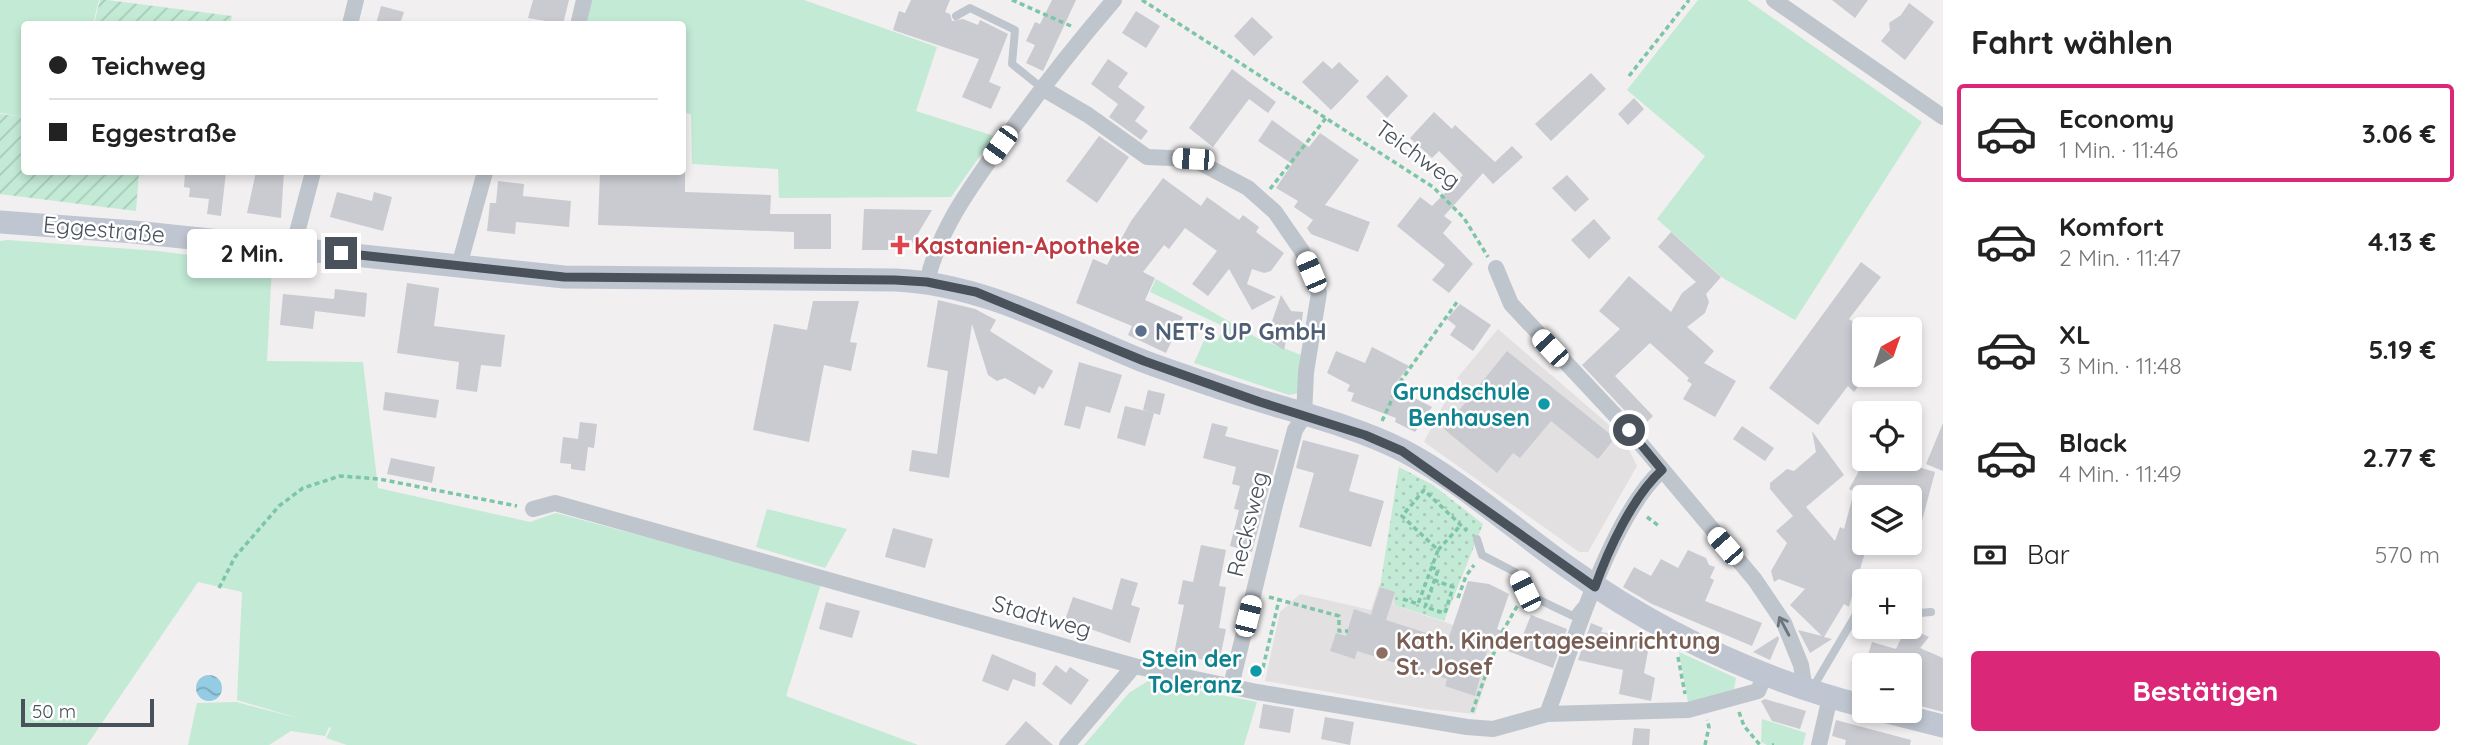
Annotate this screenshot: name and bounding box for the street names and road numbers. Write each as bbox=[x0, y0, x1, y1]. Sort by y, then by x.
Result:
street label: Teichweg bbox=[1370, 113, 1466, 195]
street label: Eggestraße bbox=[42, 209, 166, 249]
street label: Recksweg bbox=[1220, 468, 1274, 580]
street label: Stadtweg bbox=[989, 588, 1095, 644]

